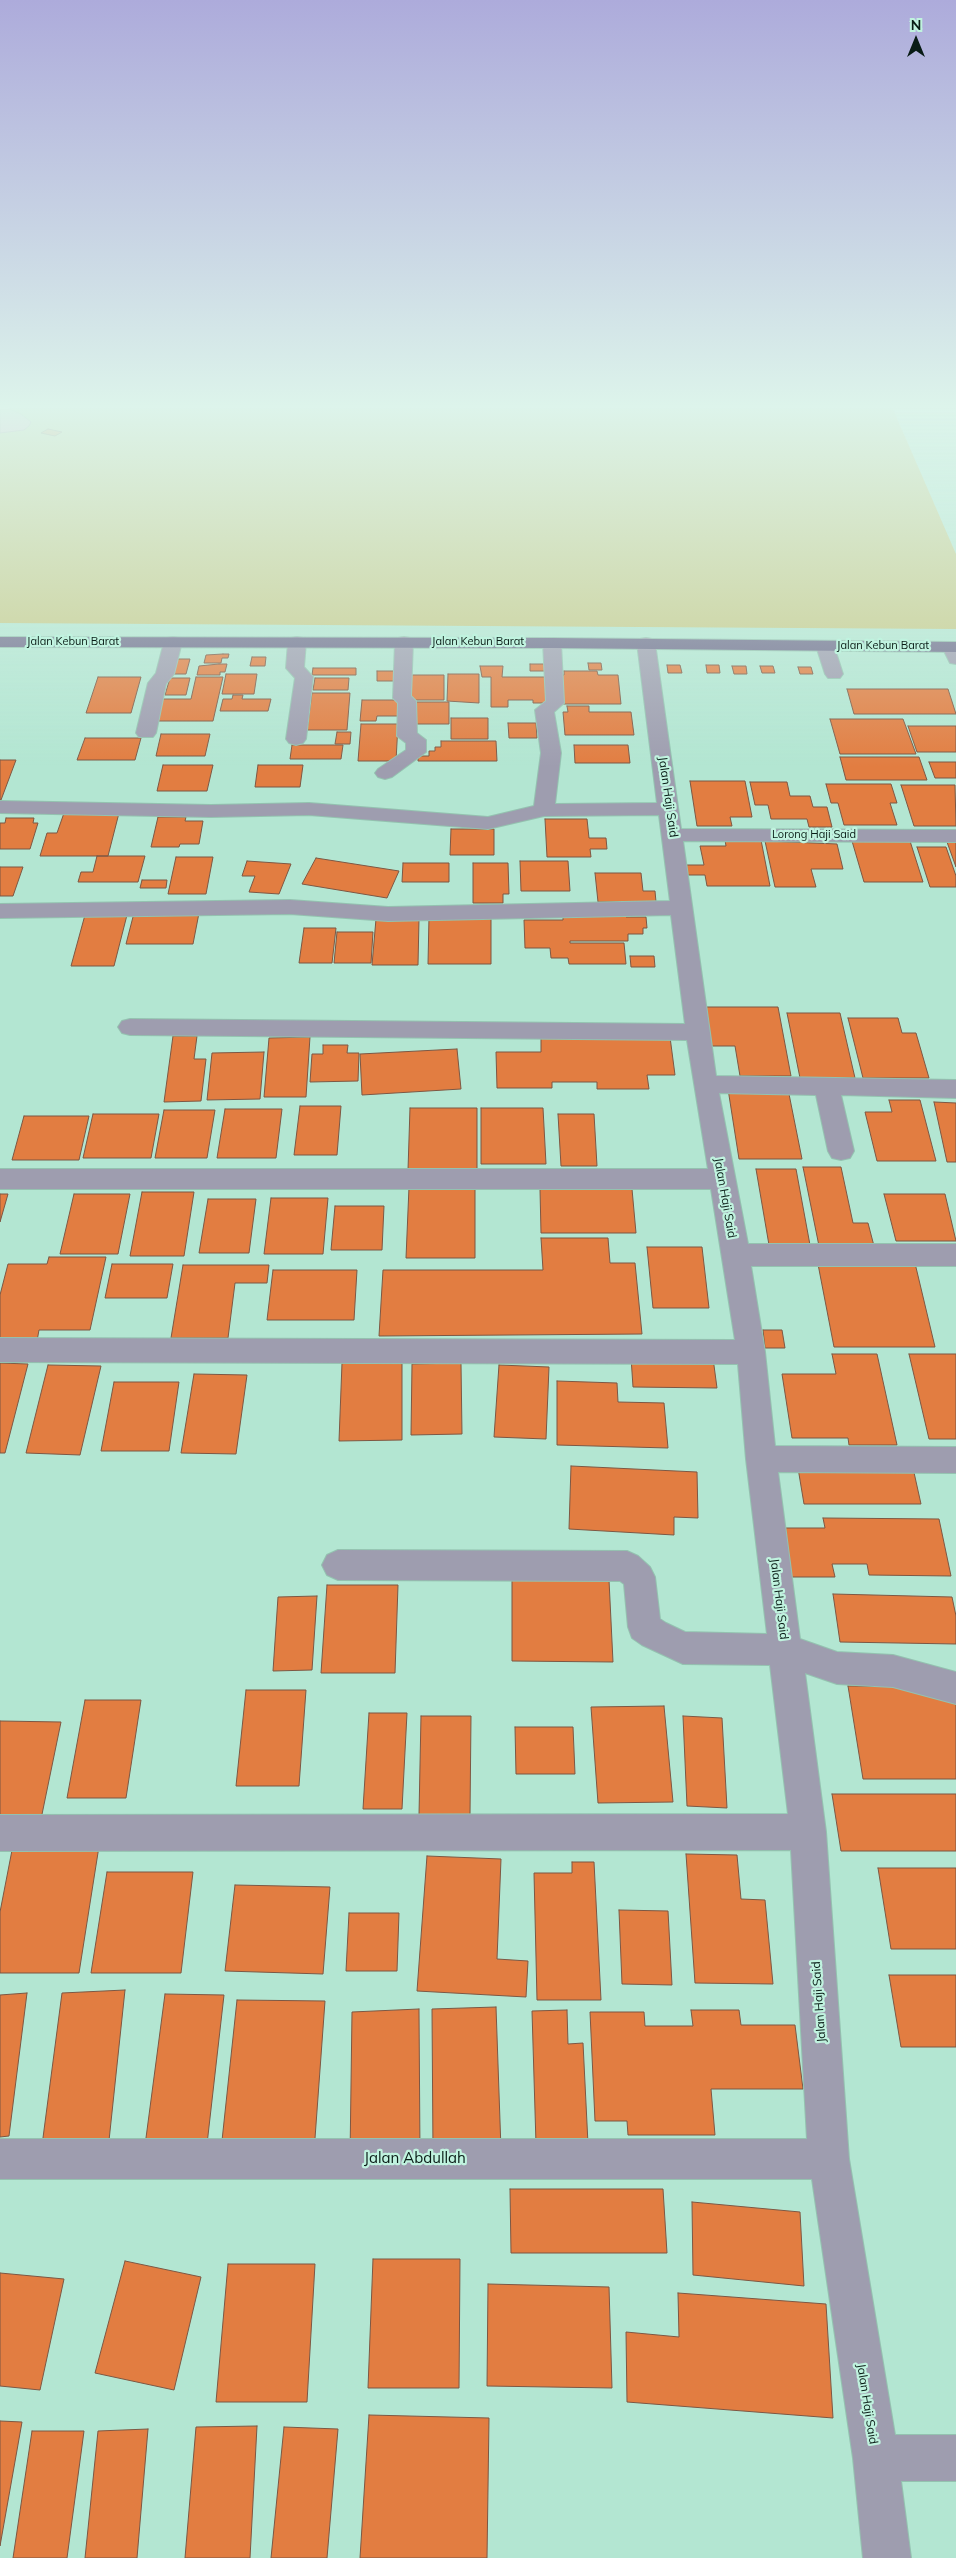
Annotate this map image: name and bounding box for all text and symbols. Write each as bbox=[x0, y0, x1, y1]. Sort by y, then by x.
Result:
north arrow bbox=[891, 15, 941, 65]
text: N bbox=[911, 16, 921, 34]
street label: Jalan Kebun Barat bbox=[27, 635, 119, 649]
street label: Jalan Kebun Barat bbox=[432, 635, 524, 649]
street label: Jalan Kebun Barat bbox=[837, 639, 929, 653]
street label: Jalan Haji Said bbox=[655, 756, 681, 838]
street label: Lorong Haji Said bbox=[772, 828, 856, 842]
street label: Jalan Haji Said bbox=[711, 1157, 739, 1239]
street label: Jalan Haji Said bbox=[767, 1558, 791, 1640]
street label: Jalan Haji Said bbox=[809, 1961, 829, 2043]
street label: Jalan Abdullah bbox=[364, 2149, 466, 2167]
street label: Jalan Haji Said bbox=[854, 2363, 880, 2445]

